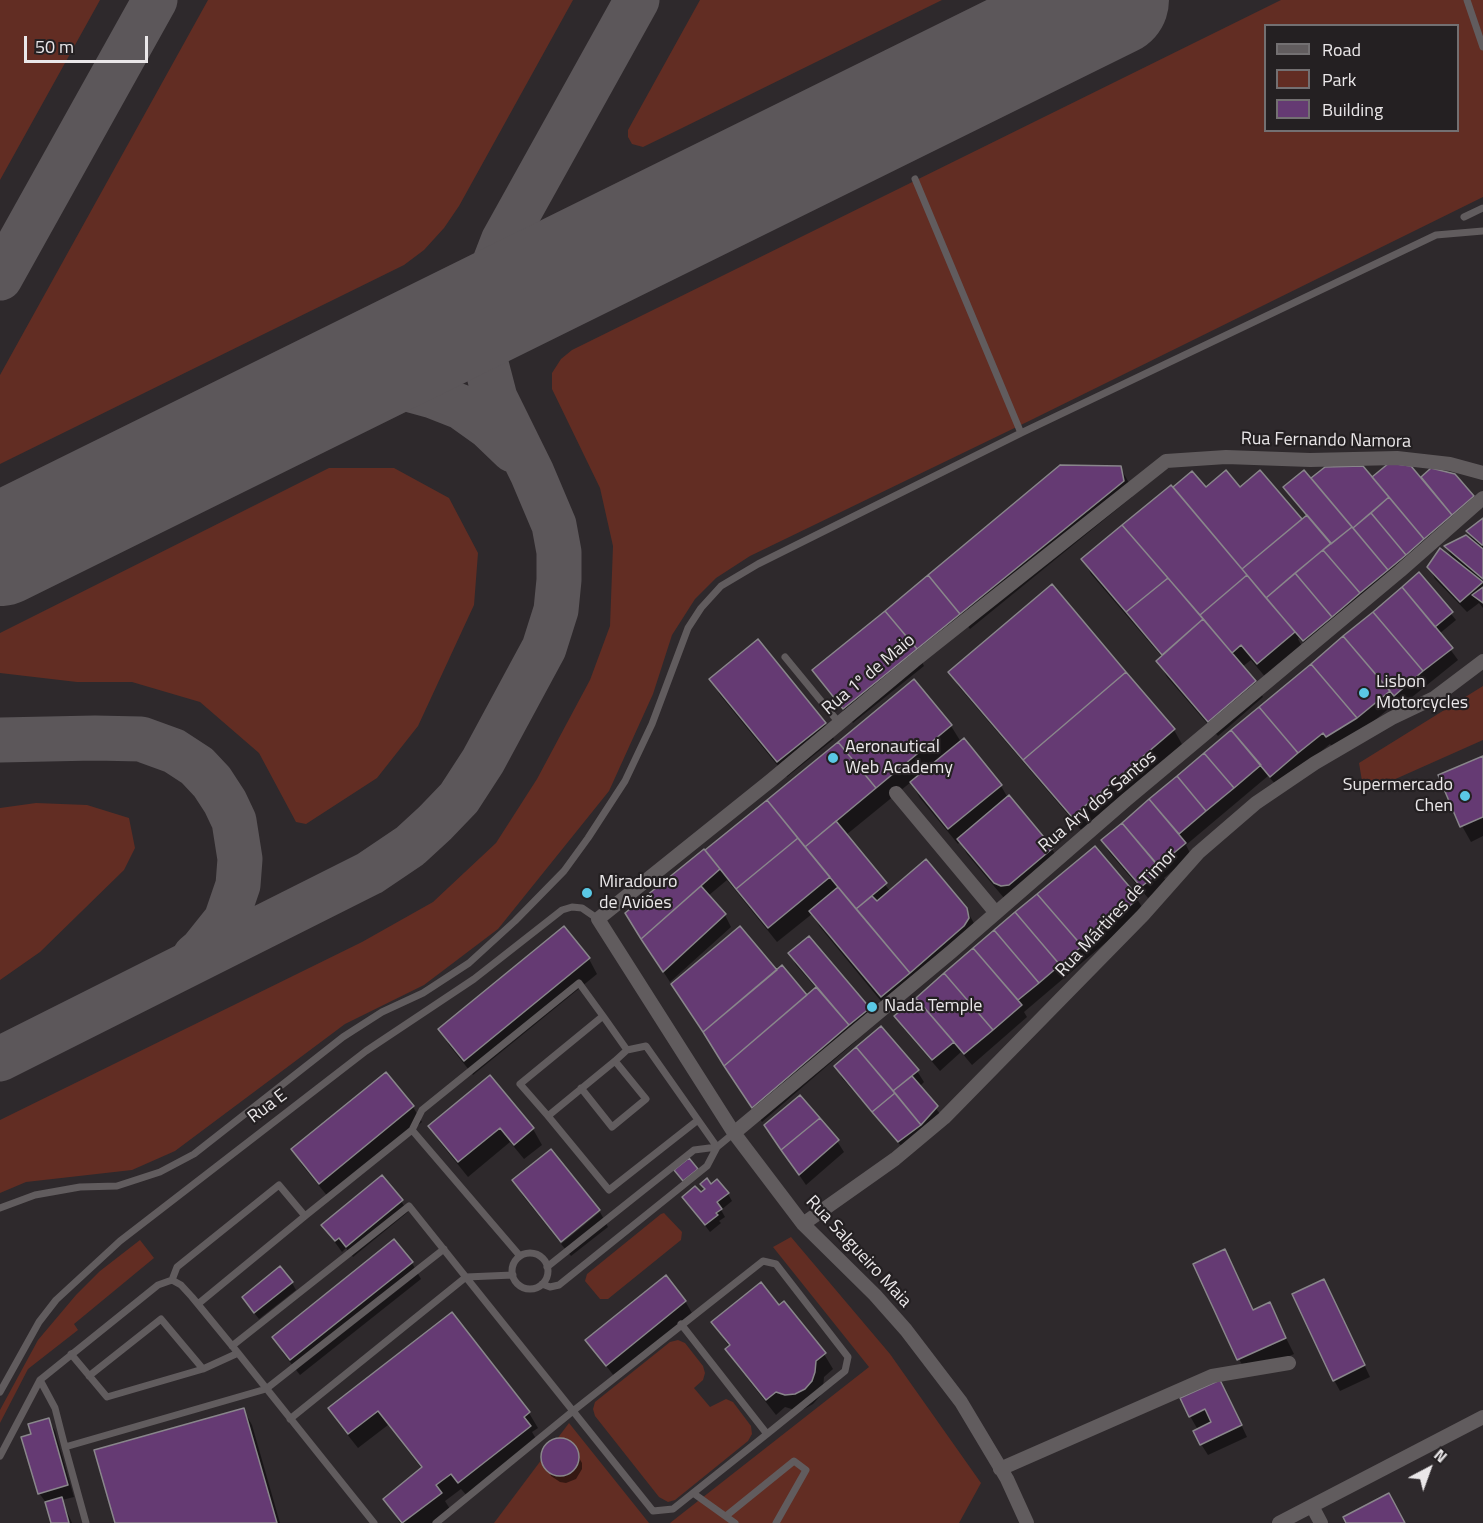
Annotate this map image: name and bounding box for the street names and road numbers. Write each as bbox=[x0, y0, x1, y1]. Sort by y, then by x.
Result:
street label: Rua Fernando Namora bbox=[1241, 429, 1411, 453]
street label: Rua 1º de Maio bbox=[818, 630, 920, 720]
street label: Rua Ary dos Santos bbox=[1035, 746, 1161, 858]
street label: Rua Mártires de Timor bbox=[1052, 844, 1182, 982]
street label: Rua E bbox=[244, 1085, 292, 1129]
street label: Rua Salgueiro Maia bbox=[801, 1192, 915, 1312]

